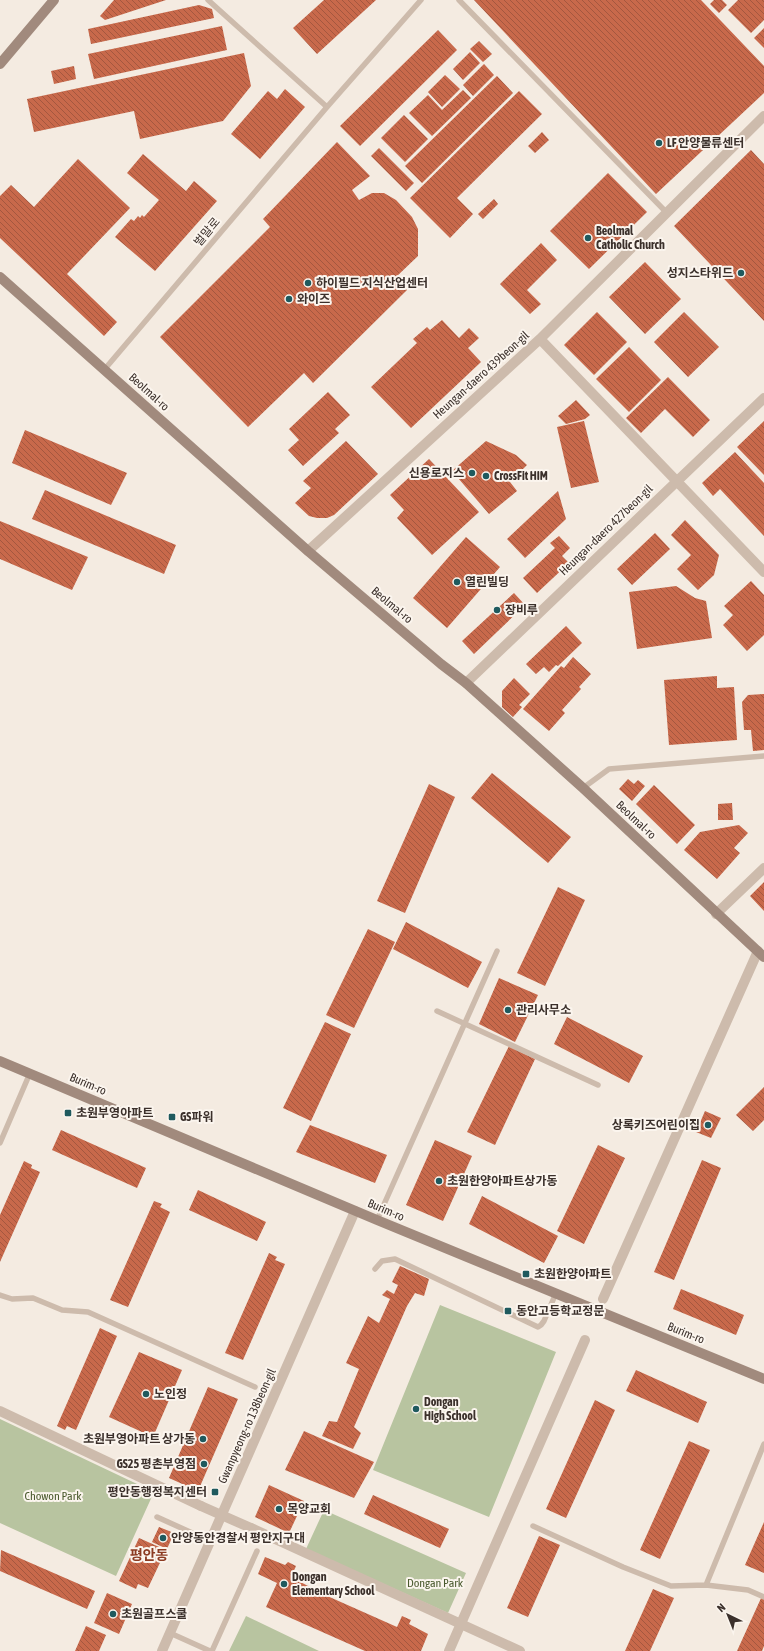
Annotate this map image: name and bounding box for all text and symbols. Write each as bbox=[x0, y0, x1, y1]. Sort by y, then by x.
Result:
place label: LF 안양물류센터 bbox=[667, 136, 744, 150]
marker: LF 안양물류센터 bbox=[654, 138, 664, 148]
street label: 벌말로 bbox=[191, 215, 223, 249]
place label: Beolmal Catholic Church bbox=[596, 224, 665, 252]
marker: Beolmal Catholic Church bbox=[583, 233, 593, 243]
place label: 성지스타위드 bbox=[667, 266, 733, 280]
marker: 성지스타위드 bbox=[736, 268, 746, 278]
place label: 하이필드 지식산업센터 bbox=[316, 276, 428, 290]
marker: 하이필드 지식산업센터 bbox=[303, 278, 313, 288]
place label: 와이즈 bbox=[297, 292, 330, 306]
marker: 와이즈 bbox=[284, 294, 294, 304]
street label: Heungan-daero 439beon-gil bbox=[430, 328, 533, 422]
street label: Beolmal-ro bbox=[126, 370, 172, 414]
place label: 신용로지스 bbox=[409, 466, 464, 480]
marker: 신용로지스 bbox=[467, 468, 477, 478]
place label: CrossFit HIM bbox=[494, 469, 548, 483]
marker: CrossFit HIM bbox=[481, 471, 491, 481]
street label: Heungan-daero 427beon-gil bbox=[556, 481, 656, 578]
place label: 열린빌딩 bbox=[465, 575, 509, 589]
marker: 열린빌딩 bbox=[452, 577, 462, 587]
street label: Beolmal-ro bbox=[369, 584, 416, 626]
place label: 장비루 bbox=[505, 603, 538, 617]
marker: 장비루 bbox=[492, 605, 502, 615]
street label: Beolmal-ro bbox=[613, 798, 659, 842]
place label: 관리사무소 bbox=[516, 1003, 571, 1017]
marker: 관리사무소 bbox=[503, 1005, 513, 1015]
street label: Burim-ro bbox=[67, 1070, 109, 1098]
place label: 초원부영아파트 bbox=[76, 1106, 153, 1120]
marker: 초원부영아파트 bbox=[63, 1108, 73, 1118]
place label: GS파워 bbox=[180, 1110, 213, 1124]
marker: GS파워 bbox=[167, 1112, 177, 1122]
place label: 상록키즈어린이집 bbox=[612, 1118, 700, 1132]
marker: 상록키즈어린이집 bbox=[703, 1120, 713, 1130]
place label: 초원한양아파트상가동 bbox=[447, 1174, 557, 1188]
marker: 초원한양아파트상가동 bbox=[434, 1176, 444, 1186]
street label: Burim-ro bbox=[365, 1196, 407, 1224]
place label: 초원한양아파트 bbox=[534, 1267, 611, 1281]
marker: 초원한양아파트 bbox=[521, 1269, 531, 1279]
place label: 동안고등학교정문 bbox=[516, 1304, 604, 1318]
marker: 동안고등학교정문 bbox=[503, 1306, 513, 1316]
street label: Burim-ro bbox=[665, 1319, 707, 1347]
street label: Gwanpyeong-ro 138beon-gil bbox=[215, 1366, 279, 1486]
place label: 노인정 bbox=[154, 1387, 187, 1401]
marker: 노인정 bbox=[141, 1389, 151, 1399]
place label: Dongan High School bbox=[424, 1395, 477, 1423]
marker: Dongan High School bbox=[411, 1404, 421, 1414]
place label: 초원부영아파트 상가동 bbox=[83, 1432, 195, 1446]
marker: 초원부영아파트 상가동 bbox=[198, 1434, 208, 1444]
place label: GS25 평촌부영점 bbox=[116, 1457, 196, 1471]
marker: GS25 평촌부영점 bbox=[199, 1459, 209, 1469]
place label: 평안동행정복지센터 bbox=[108, 1485, 207, 1499]
marker: 평안동행정복지센터 bbox=[210, 1487, 220, 1497]
park label: Chowon Park bbox=[25, 1489, 82, 1503]
place label: 목양교회 bbox=[287, 1502, 331, 1516]
marker: 목양교회 bbox=[274, 1504, 284, 1514]
place label: 안양동안경찰서 평안지구대 bbox=[171, 1531, 305, 1545]
marker: 안양동안경찰서 평안지구대 bbox=[158, 1533, 168, 1543]
district label: 평안동 bbox=[130, 1547, 168, 1563]
place label: Dongan Elementary School bbox=[292, 1570, 375, 1598]
park label: Dongan Park bbox=[407, 1576, 464, 1590]
marker: Dongan Elementary School bbox=[279, 1579, 289, 1589]
north arrow bbox=[708, 1595, 748, 1635]
text: N bbox=[715, 1601, 728, 1614]
place label: 초원골프스쿨 bbox=[121, 1607, 187, 1621]
marker: 초원골프스쿨 bbox=[108, 1609, 118, 1619]

